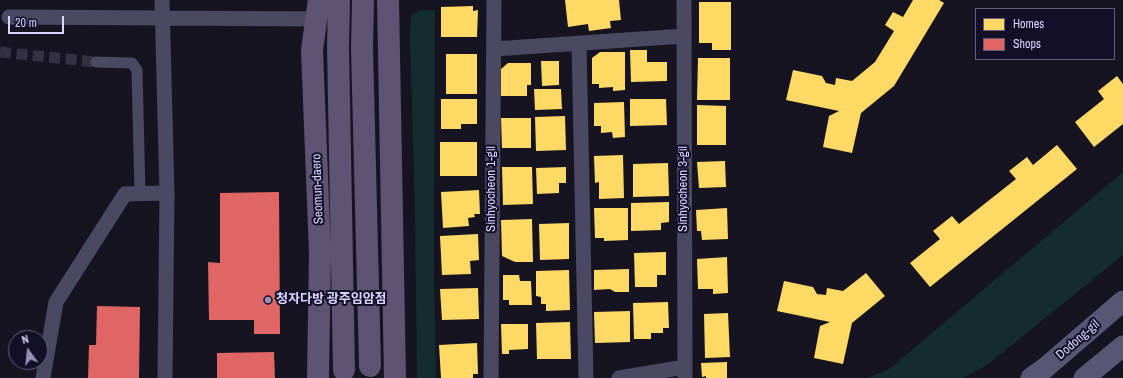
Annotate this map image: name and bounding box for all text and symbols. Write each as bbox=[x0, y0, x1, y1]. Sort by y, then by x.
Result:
scale bar bbox=[10, 8, 66, 34]
legend bbox=[975, 8, 1115, 60]
text: 20 m bbox=[15, 15, 37, 31]
text: Homes bbox=[1013, 16, 1044, 32]
text: Shops bbox=[1013, 36, 1041, 52]
street label: Sinhyocheon 1-gil bbox=[484, 146, 500, 232]
street label: Sinhyocheon 3-gil bbox=[676, 146, 692, 232]
street label: Seomun-daero bbox=[309, 153, 327, 225]
place label: 청자다방 광주임암점 bbox=[276, 292, 387, 308]
marker: 청자다방 광주임암점 bbox=[263, 295, 273, 305]
street label: Dodong-gil bbox=[1053, 317, 1103, 363]
north arrow bbox=[8, 330, 48, 370]
text: N bbox=[20, 332, 30, 347]

